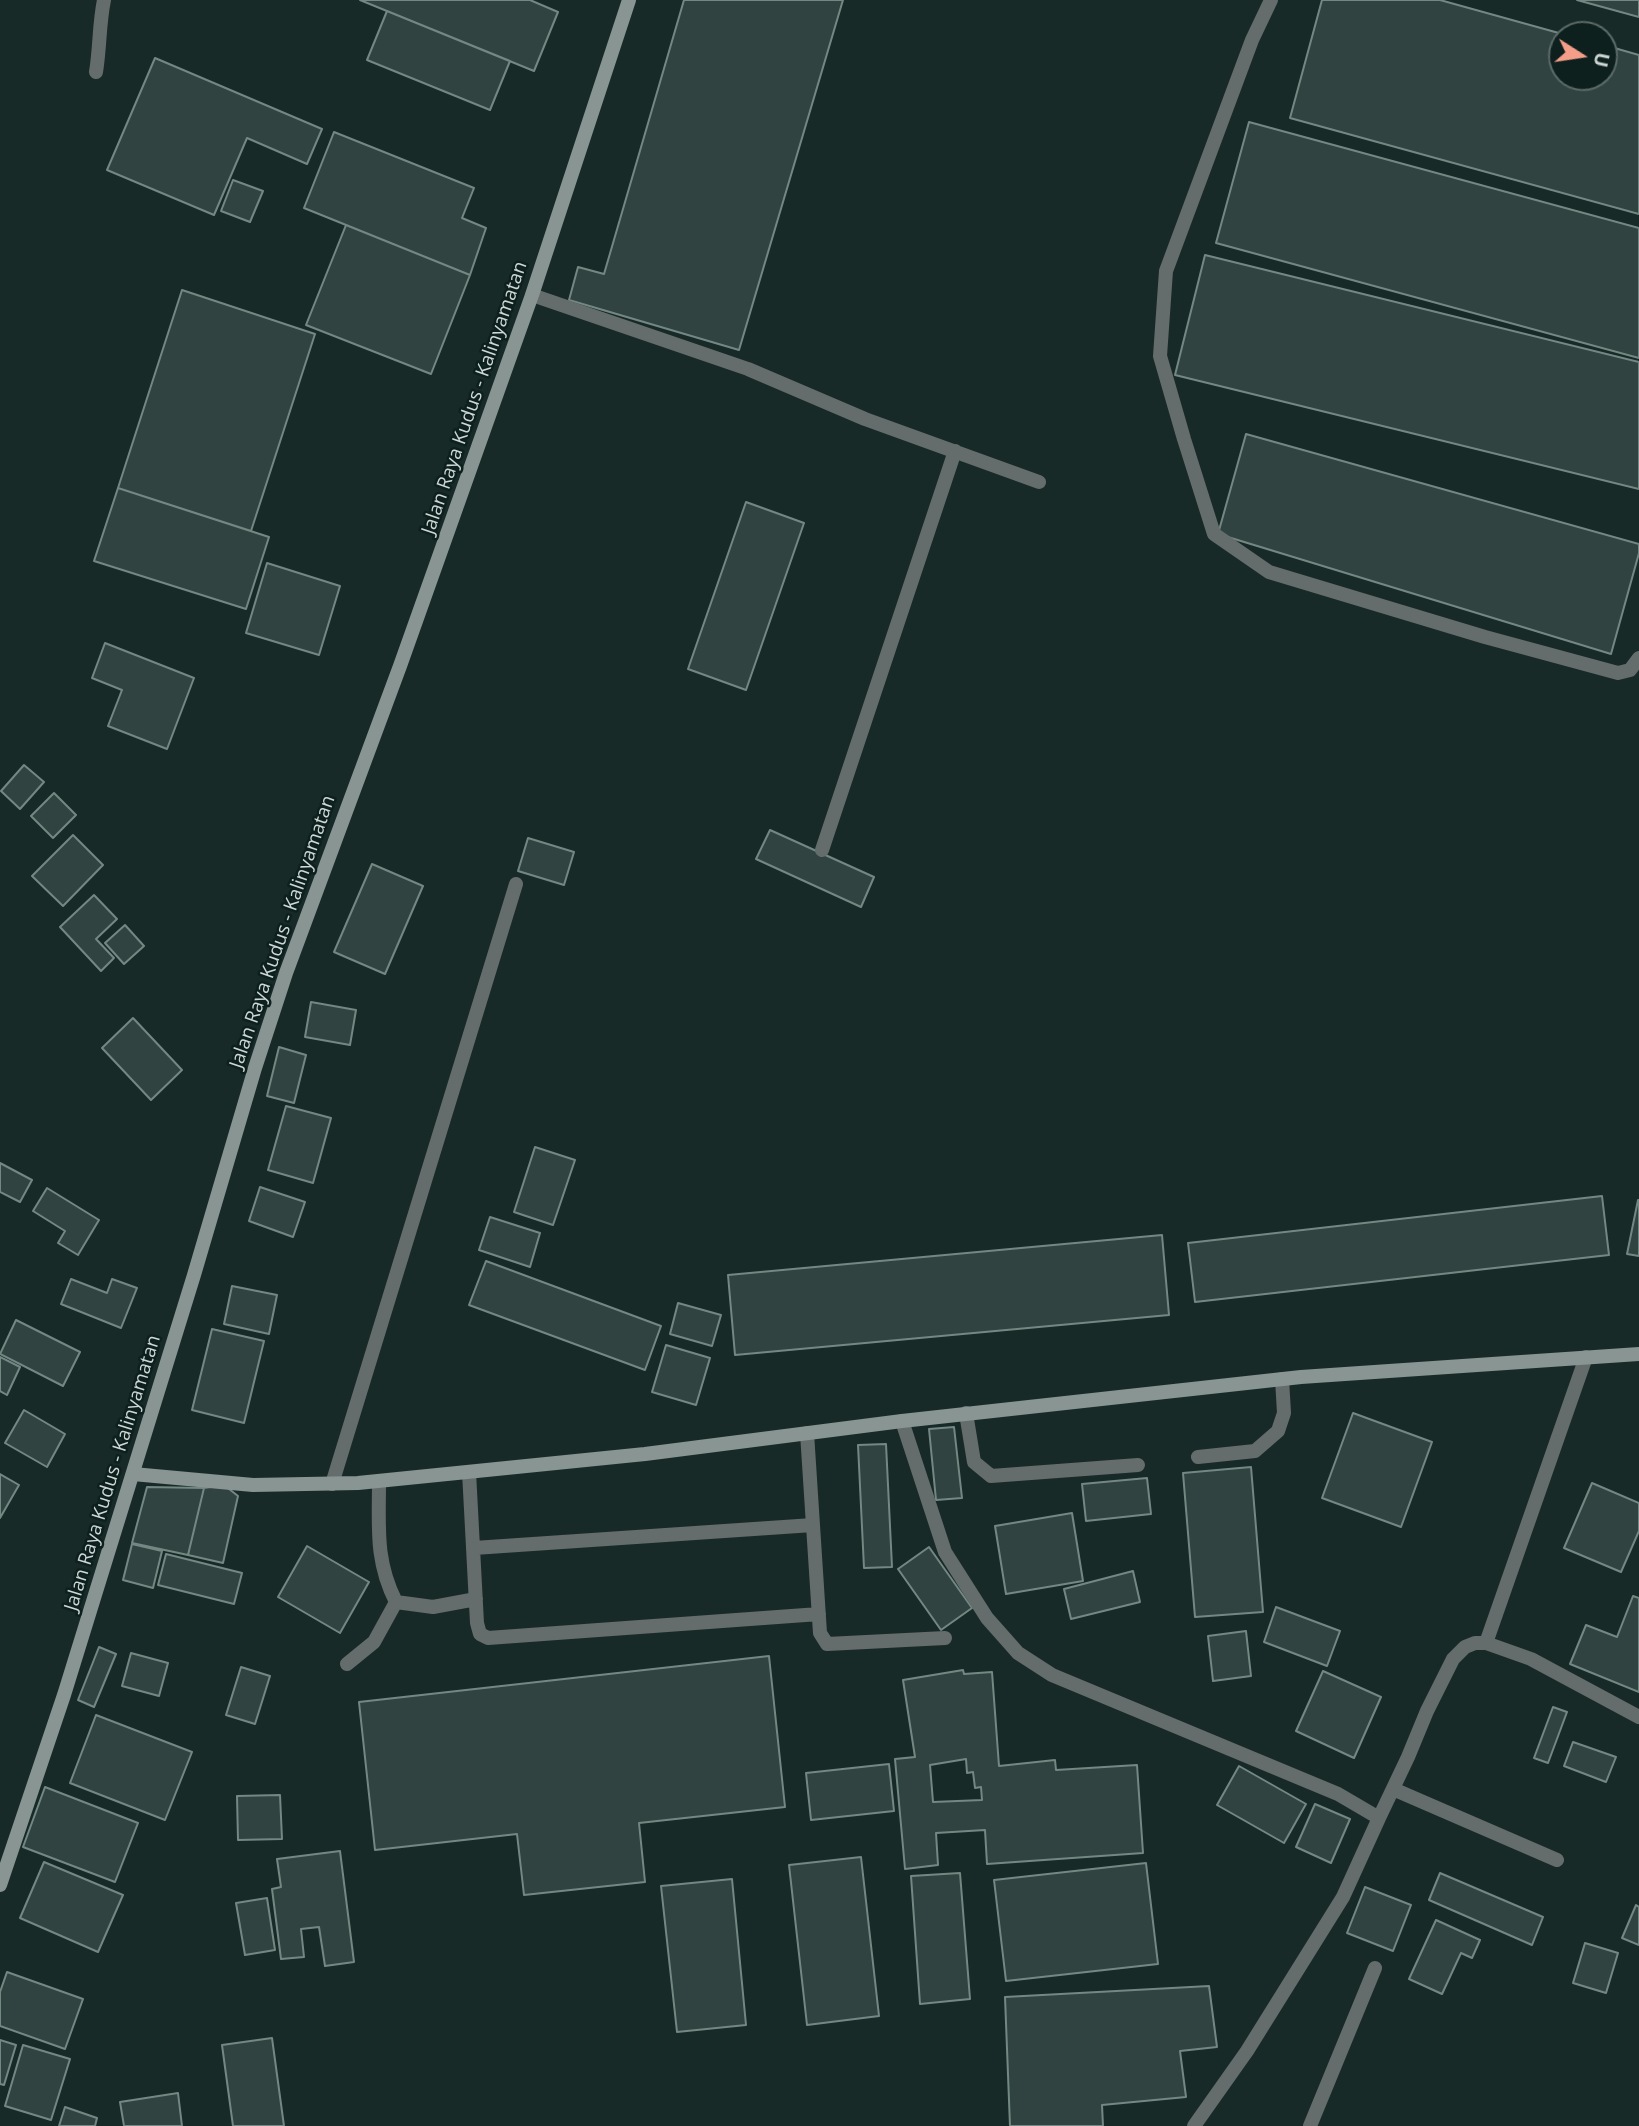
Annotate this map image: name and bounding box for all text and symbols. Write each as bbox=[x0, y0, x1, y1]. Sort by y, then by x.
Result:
north arrow bbox=[1548, 21, 1618, 91]
text: U bbox=[1587, 50, 1616, 70]
street label: Jalan Raya Kudus - Kalinyamatan bbox=[417, 259, 533, 537]
street label: Jalan Raya Kudus - Kalinyamatan bbox=[225, 793, 341, 1071]
street label: Jalan Raya Kudus - Kalinyamatan bbox=[60, 1332, 166, 1614]

